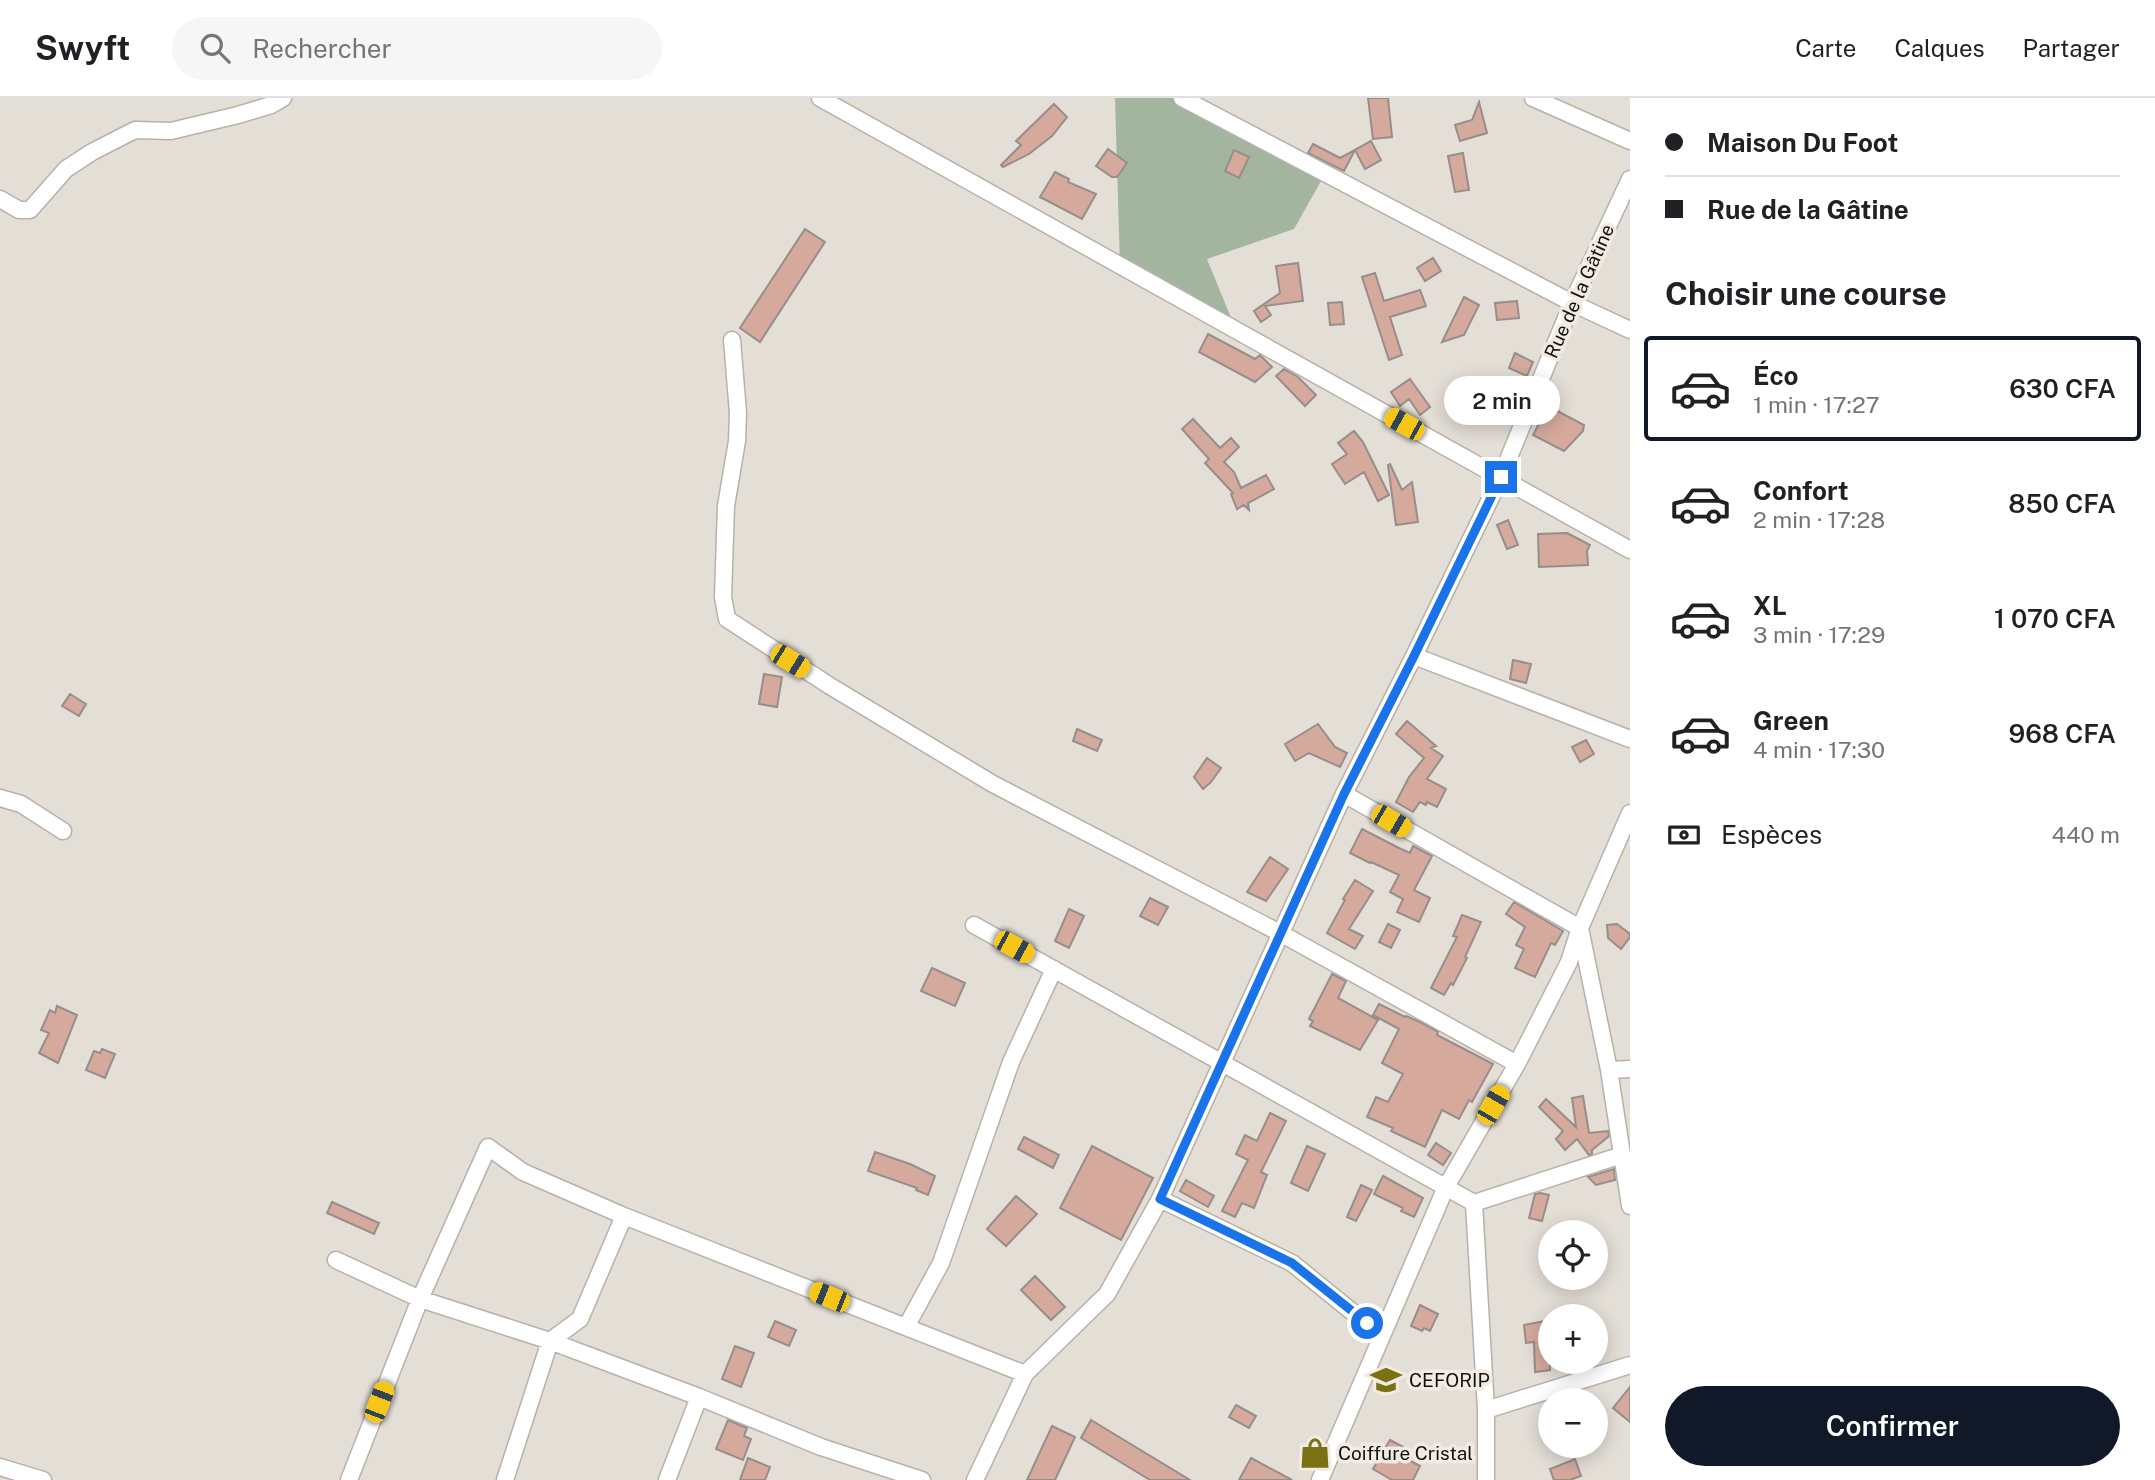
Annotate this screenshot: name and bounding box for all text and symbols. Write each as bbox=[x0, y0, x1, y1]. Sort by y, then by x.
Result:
search box bbox=[172, 17, 662, 80]
text: Swyft bbox=[35, 29, 130, 67]
icon: search bbox=[196, 29, 234, 67]
text: Rechercher bbox=[252, 33, 392, 64]
text: Carte bbox=[1795, 34, 1856, 62]
text: Calques bbox=[1894, 34, 1985, 62]
text: Partager bbox=[2023, 34, 2120, 62]
text: Maison Du Foot bbox=[1707, 127, 1898, 158]
text: Rue de la Gâtine bbox=[1707, 194, 1909, 225]
street label: Rue de la Gâtine bbox=[1540, 221, 1618, 361]
text: Choisir une course bbox=[1665, 275, 1947, 312]
icon: car bbox=[1669, 357, 1732, 420]
text: Éco bbox=[1753, 360, 1799, 391]
text: 630 CFA bbox=[2009, 373, 2116, 404]
callout: 2 min bbox=[1443, 376, 1559, 424]
text: 2 min bbox=[1472, 387, 1532, 414]
text: 1 min · 17:27 bbox=[1753, 391, 1880, 418]
car bbox=[1381, 405, 1428, 443]
route end bbox=[1485, 461, 1517, 493]
icon: car bbox=[1669, 472, 1732, 535]
text: Confort bbox=[1753, 475, 1849, 506]
text: 850 CFA bbox=[2008, 488, 2116, 519]
text: 2 min · 17:28 bbox=[1753, 506, 1885, 533]
icon: car bbox=[1669, 587, 1732, 650]
text: XL bbox=[1753, 590, 1787, 621]
text: 1 070 CFA bbox=[1994, 603, 2116, 634]
text: 3 min · 17:29 bbox=[1753, 621, 1885, 648]
car bbox=[767, 641, 814, 681]
icon: car bbox=[1669, 702, 1732, 765]
text: Green bbox=[1753, 705, 1829, 736]
text: 968 CFA bbox=[2009, 718, 2116, 749]
text: 4 min · 17:30 bbox=[1753, 736, 1885, 763]
car bbox=[1368, 801, 1415, 841]
icon: cash bbox=[1665, 816, 1703, 854]
text: Espèces bbox=[1721, 819, 1822, 850]
text: 440 m bbox=[2052, 821, 2120, 848]
car bbox=[991, 928, 1038, 966]
car bbox=[1474, 1082, 1513, 1128]
map controls bbox=[1538, 1220, 1608, 1458]
button: locate bbox=[1538, 1220, 1608, 1290]
car bbox=[806, 1279, 853, 1315]
button: + bbox=[1538, 1304, 1608, 1374]
route start bbox=[1351, 1307, 1383, 1339]
school or university icon: CEFORIP bbox=[1369, 1363, 1403, 1397]
place label: CEFORIP bbox=[1409, 1369, 1490, 1391]
car bbox=[362, 1379, 397, 1425]
button: Confirmer bbox=[1665, 1386, 2120, 1466]
button: − bbox=[1538, 1388, 1608, 1458]
shop icon: Coiffure Cristal bbox=[1298, 1436, 1332, 1470]
place label: Coiffure Cristal bbox=[1338, 1442, 1473, 1464]

